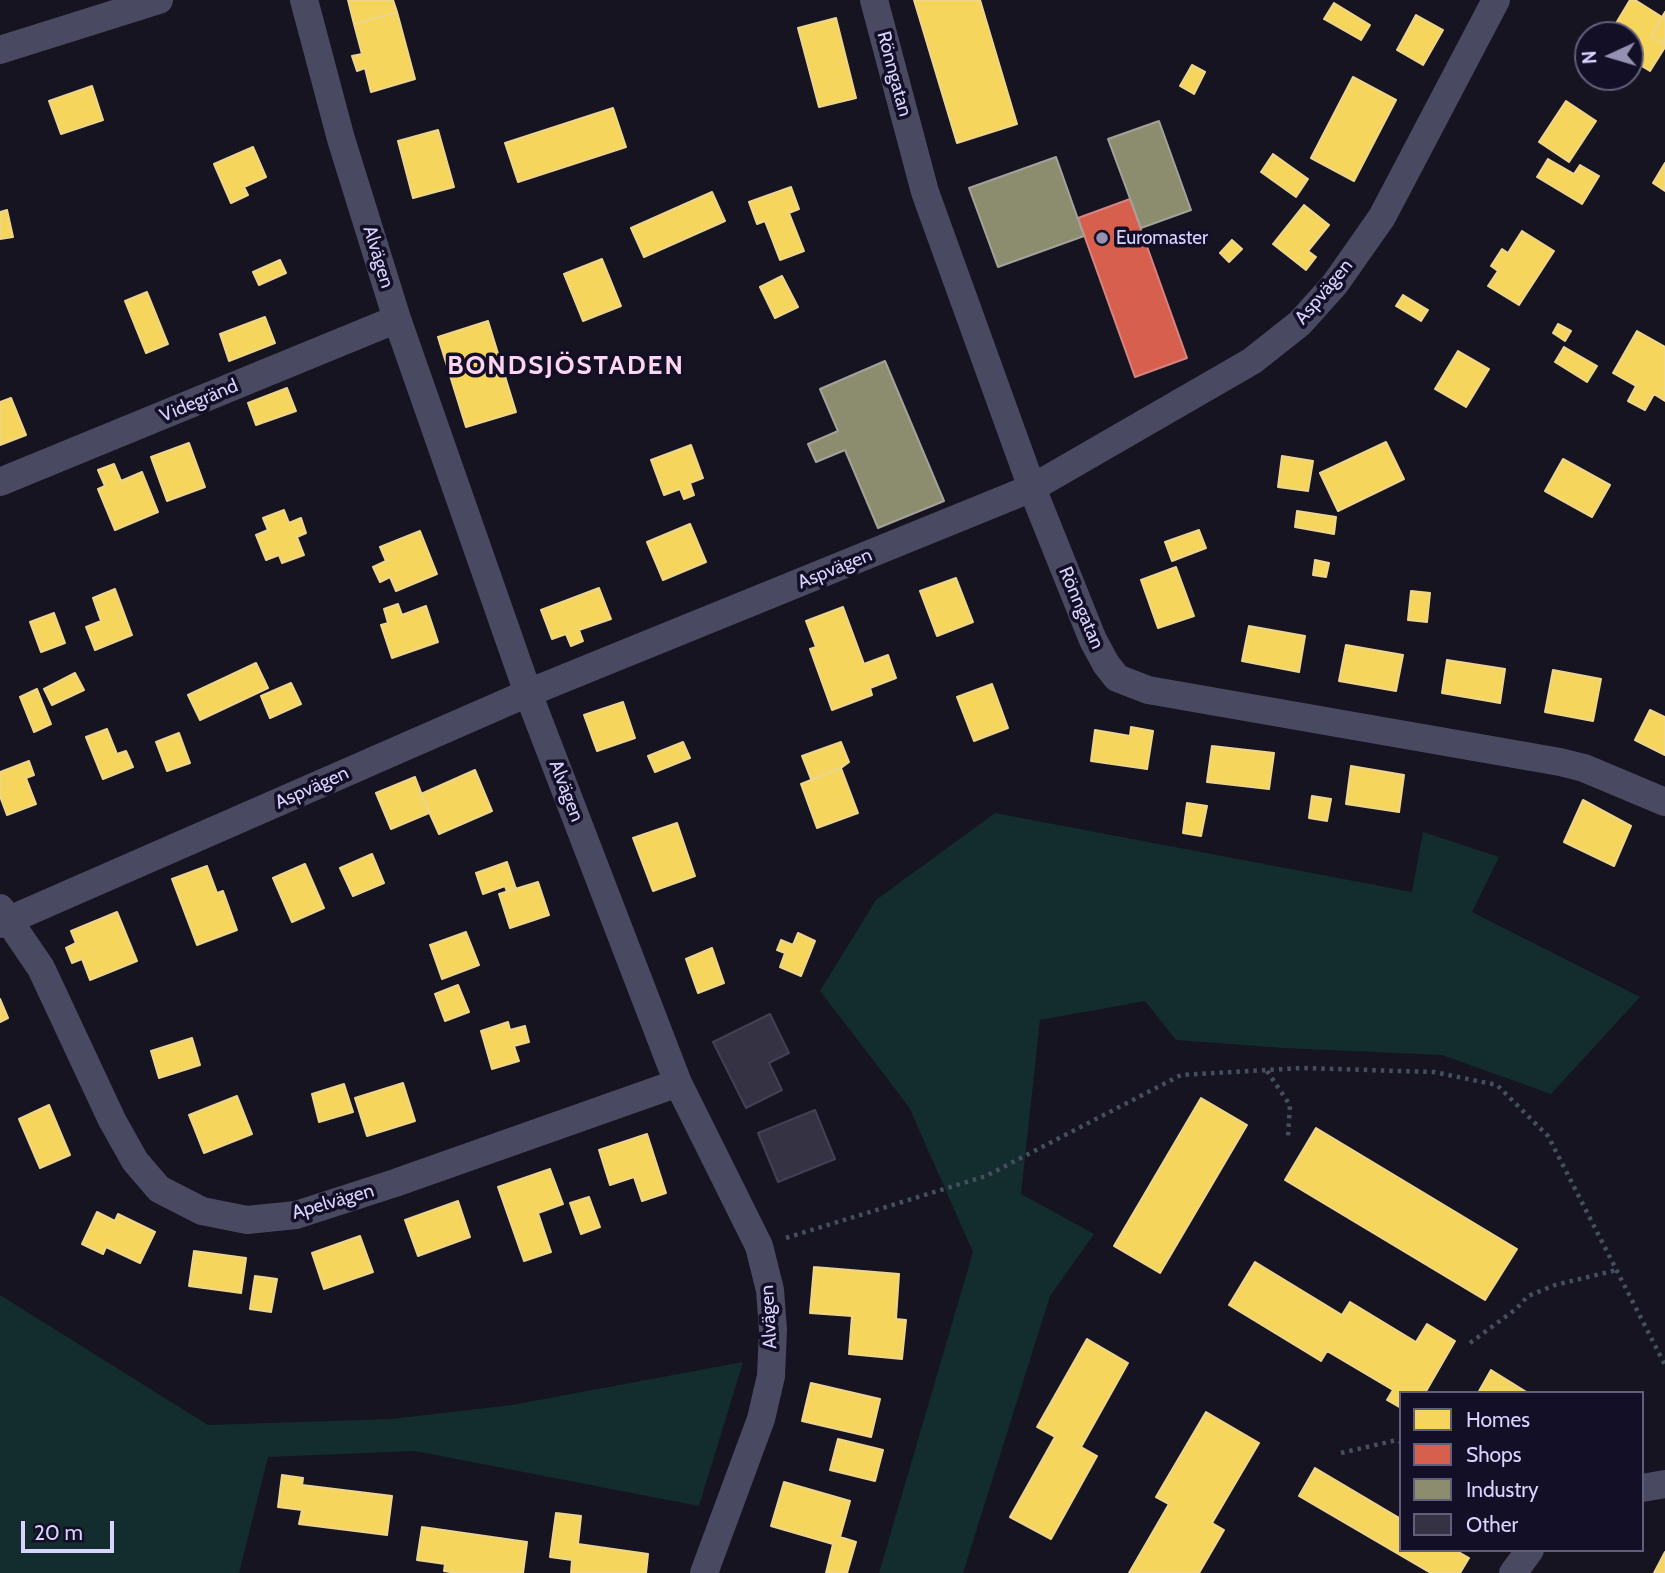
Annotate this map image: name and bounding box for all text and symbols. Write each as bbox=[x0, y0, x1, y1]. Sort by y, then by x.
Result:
north arrow bbox=[1574, 21, 1644, 91]
street label: Rönngatan bbox=[872, 29, 916, 119]
text: N bbox=[1578, 50, 1601, 65]
street label: Alvägen bbox=[358, 223, 398, 291]
place label: Euromaster bbox=[1116, 227, 1208, 249]
marker: Euromaster bbox=[1094, 230, 1110, 246]
street label: Aspvägen bbox=[1290, 255, 1358, 329]
district label: BONDSJÖSTADEN bbox=[449, 350, 683, 382]
street label: Videgränd bbox=[157, 374, 241, 428]
street label: Aspvägen bbox=[795, 544, 875, 594]
street label: Rönngatan bbox=[1053, 563, 1109, 653]
street label: Alvägen bbox=[544, 757, 588, 825]
street label: Aspvägen bbox=[272, 762, 352, 814]
street label: Apelvägen bbox=[289, 1179, 377, 1225]
street label: Alvägen bbox=[756, 1284, 782, 1350]
legend bbox=[1399, 1391, 1644, 1552]
text: Homes bbox=[1466, 1407, 1530, 1432]
text: Shops bbox=[1466, 1442, 1521, 1467]
text: Industry bbox=[1466, 1477, 1539, 1502]
scale bar bbox=[24, 1506, 117, 1550]
text: Other bbox=[1466, 1512, 1518, 1537]
text: 20 m bbox=[34, 1520, 83, 1545]

